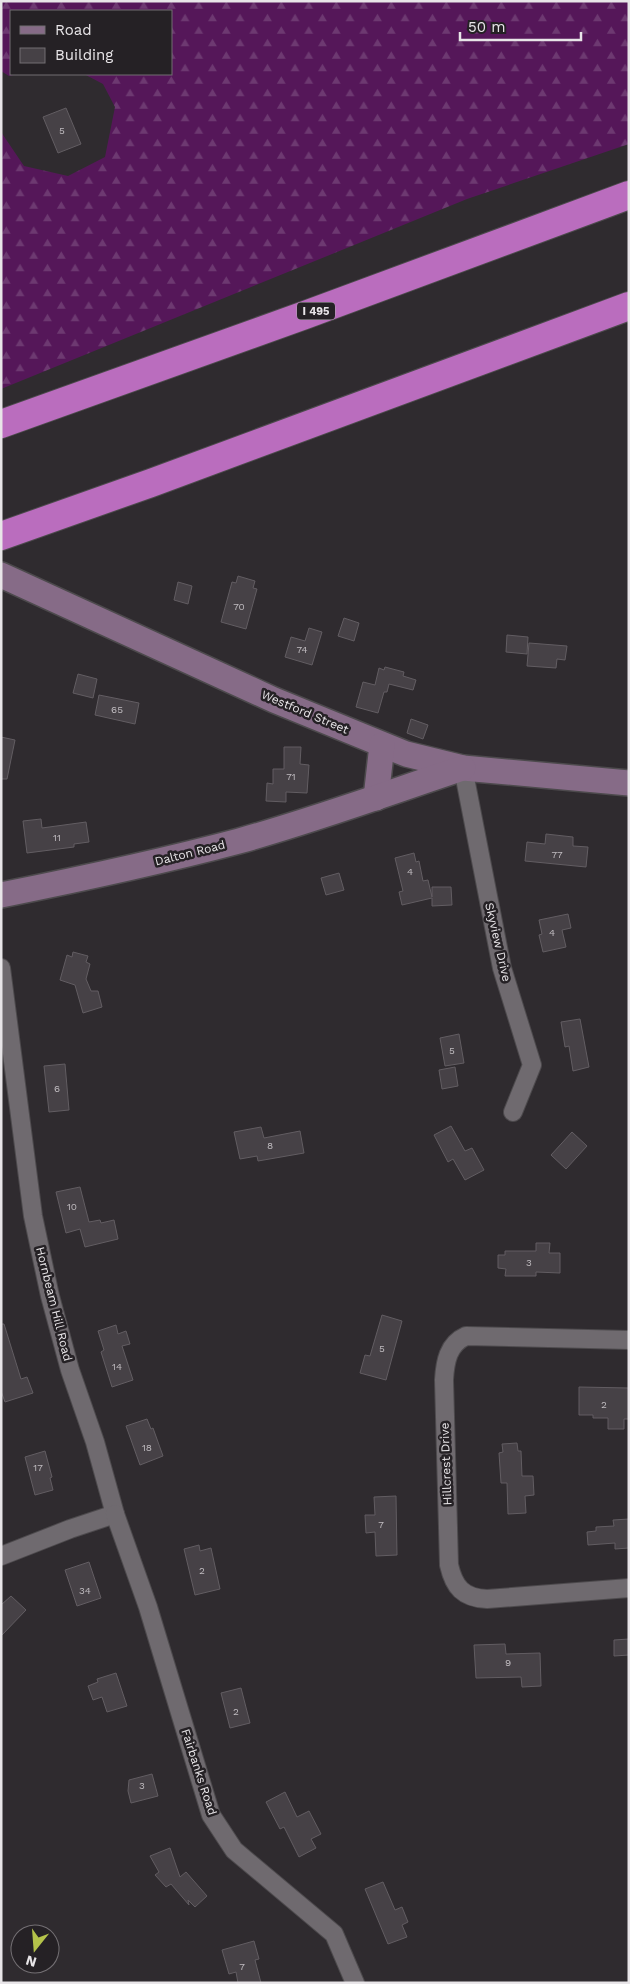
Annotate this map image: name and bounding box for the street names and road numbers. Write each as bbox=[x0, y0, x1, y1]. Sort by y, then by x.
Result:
road number: I 495 bbox=[297, 302, 335, 320]
street label: Westford Street bbox=[259, 687, 351, 737]
street label: Dalton Road bbox=[153, 838, 227, 868]
street label: Skyview Drive bbox=[482, 901, 514, 983]
street label: Hornbeam Hill Road bbox=[33, 1245, 75, 1363]
street label: Hillcrest Drive bbox=[438, 1422, 454, 1506]
street label: Fairbanks Road bbox=[178, 1727, 220, 1817]

